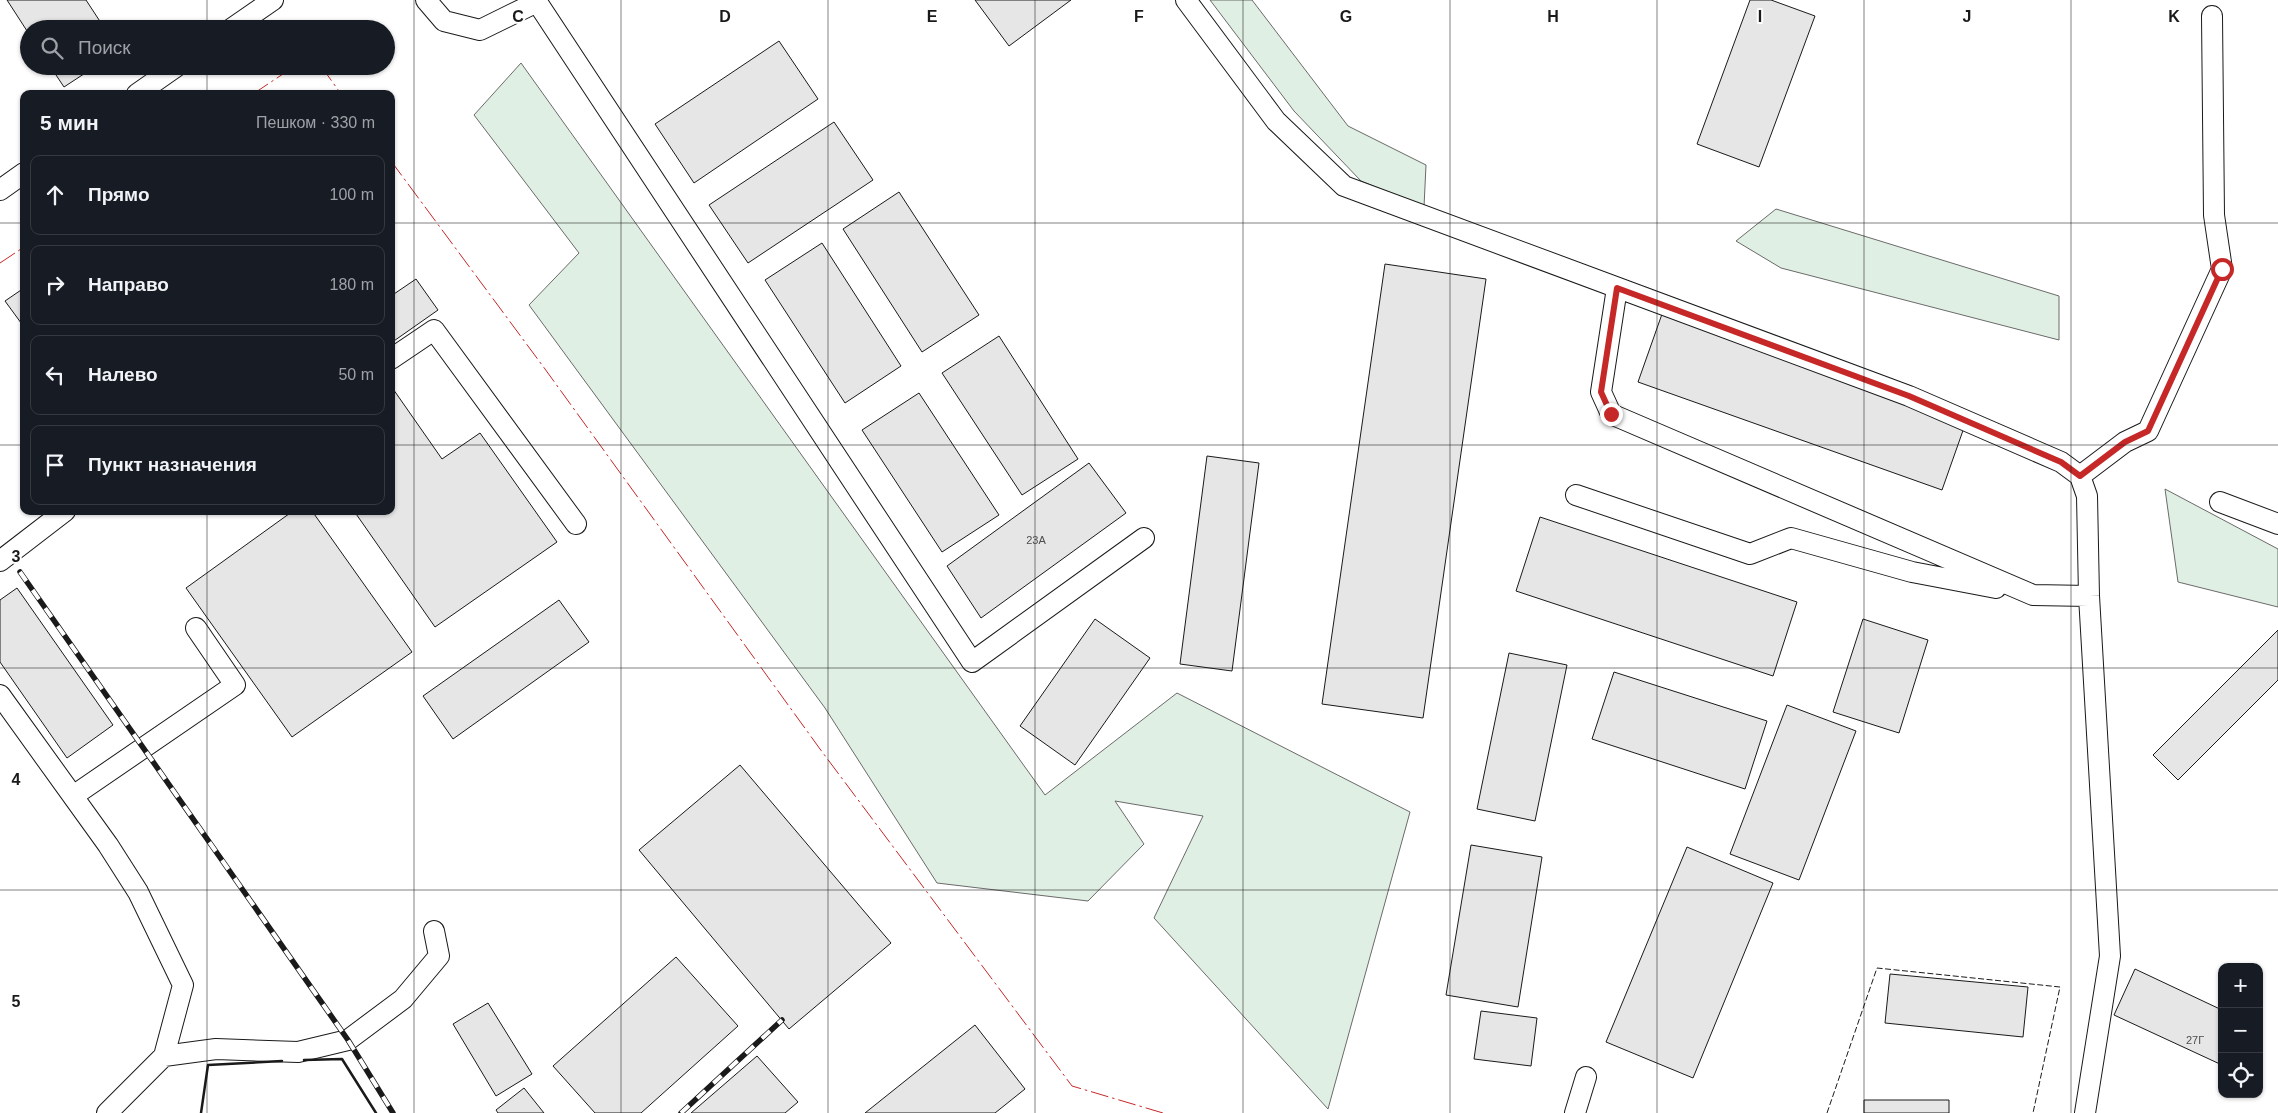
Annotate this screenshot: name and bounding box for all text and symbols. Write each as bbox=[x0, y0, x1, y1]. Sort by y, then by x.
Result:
text: C bbox=[512, 8, 524, 25]
text: D bbox=[719, 8, 731, 25]
text: E bbox=[927, 8, 938, 25]
text: F bbox=[1134, 8, 1144, 25]
text: G bbox=[1340, 8, 1352, 25]
text: H bbox=[1547, 8, 1559, 25]
text: I bbox=[1758, 8, 1762, 25]
text: J bbox=[1963, 8, 1971, 25]
text: K bbox=[2168, 8, 2180, 25]
search box bbox=[20, 20, 395, 75]
icon: search bbox=[38, 34, 66, 62]
text: Поиск bbox=[78, 37, 131, 58]
text: 5 мин bbox=[40, 111, 99, 134]
text: Пешком · 330 m bbox=[256, 114, 375, 131]
icon: ahead bbox=[41, 181, 69, 209]
text: Прямо bbox=[88, 184, 150, 205]
text: 100 m bbox=[330, 186, 374, 203]
route start bbox=[2211, 258, 2234, 281]
icon: right bbox=[41, 271, 69, 299]
text: Направо bbox=[88, 274, 169, 295]
text: 180 m bbox=[330, 276, 374, 293]
icon: left bbox=[41, 361, 69, 389]
text: Налево bbox=[88, 364, 158, 385]
text: 50 m bbox=[338, 366, 374, 383]
route end bbox=[1600, 403, 1623, 426]
icon: arrive bbox=[41, 451, 69, 479]
text: Пункт назначения bbox=[88, 454, 257, 475]
house number: 23А bbox=[1026, 534, 1046, 546]
text: 3 bbox=[12, 548, 21, 565]
text: 4 bbox=[12, 771, 21, 788]
map controls bbox=[2218, 963, 2263, 1098]
button: + bbox=[2218, 963, 2263, 1008]
text: 5 bbox=[12, 993, 21, 1010]
button: − bbox=[2218, 1008, 2263, 1053]
house number: 27Г bbox=[2186, 1034, 2204, 1046]
button: locate bbox=[2218, 1053, 2263, 1098]

